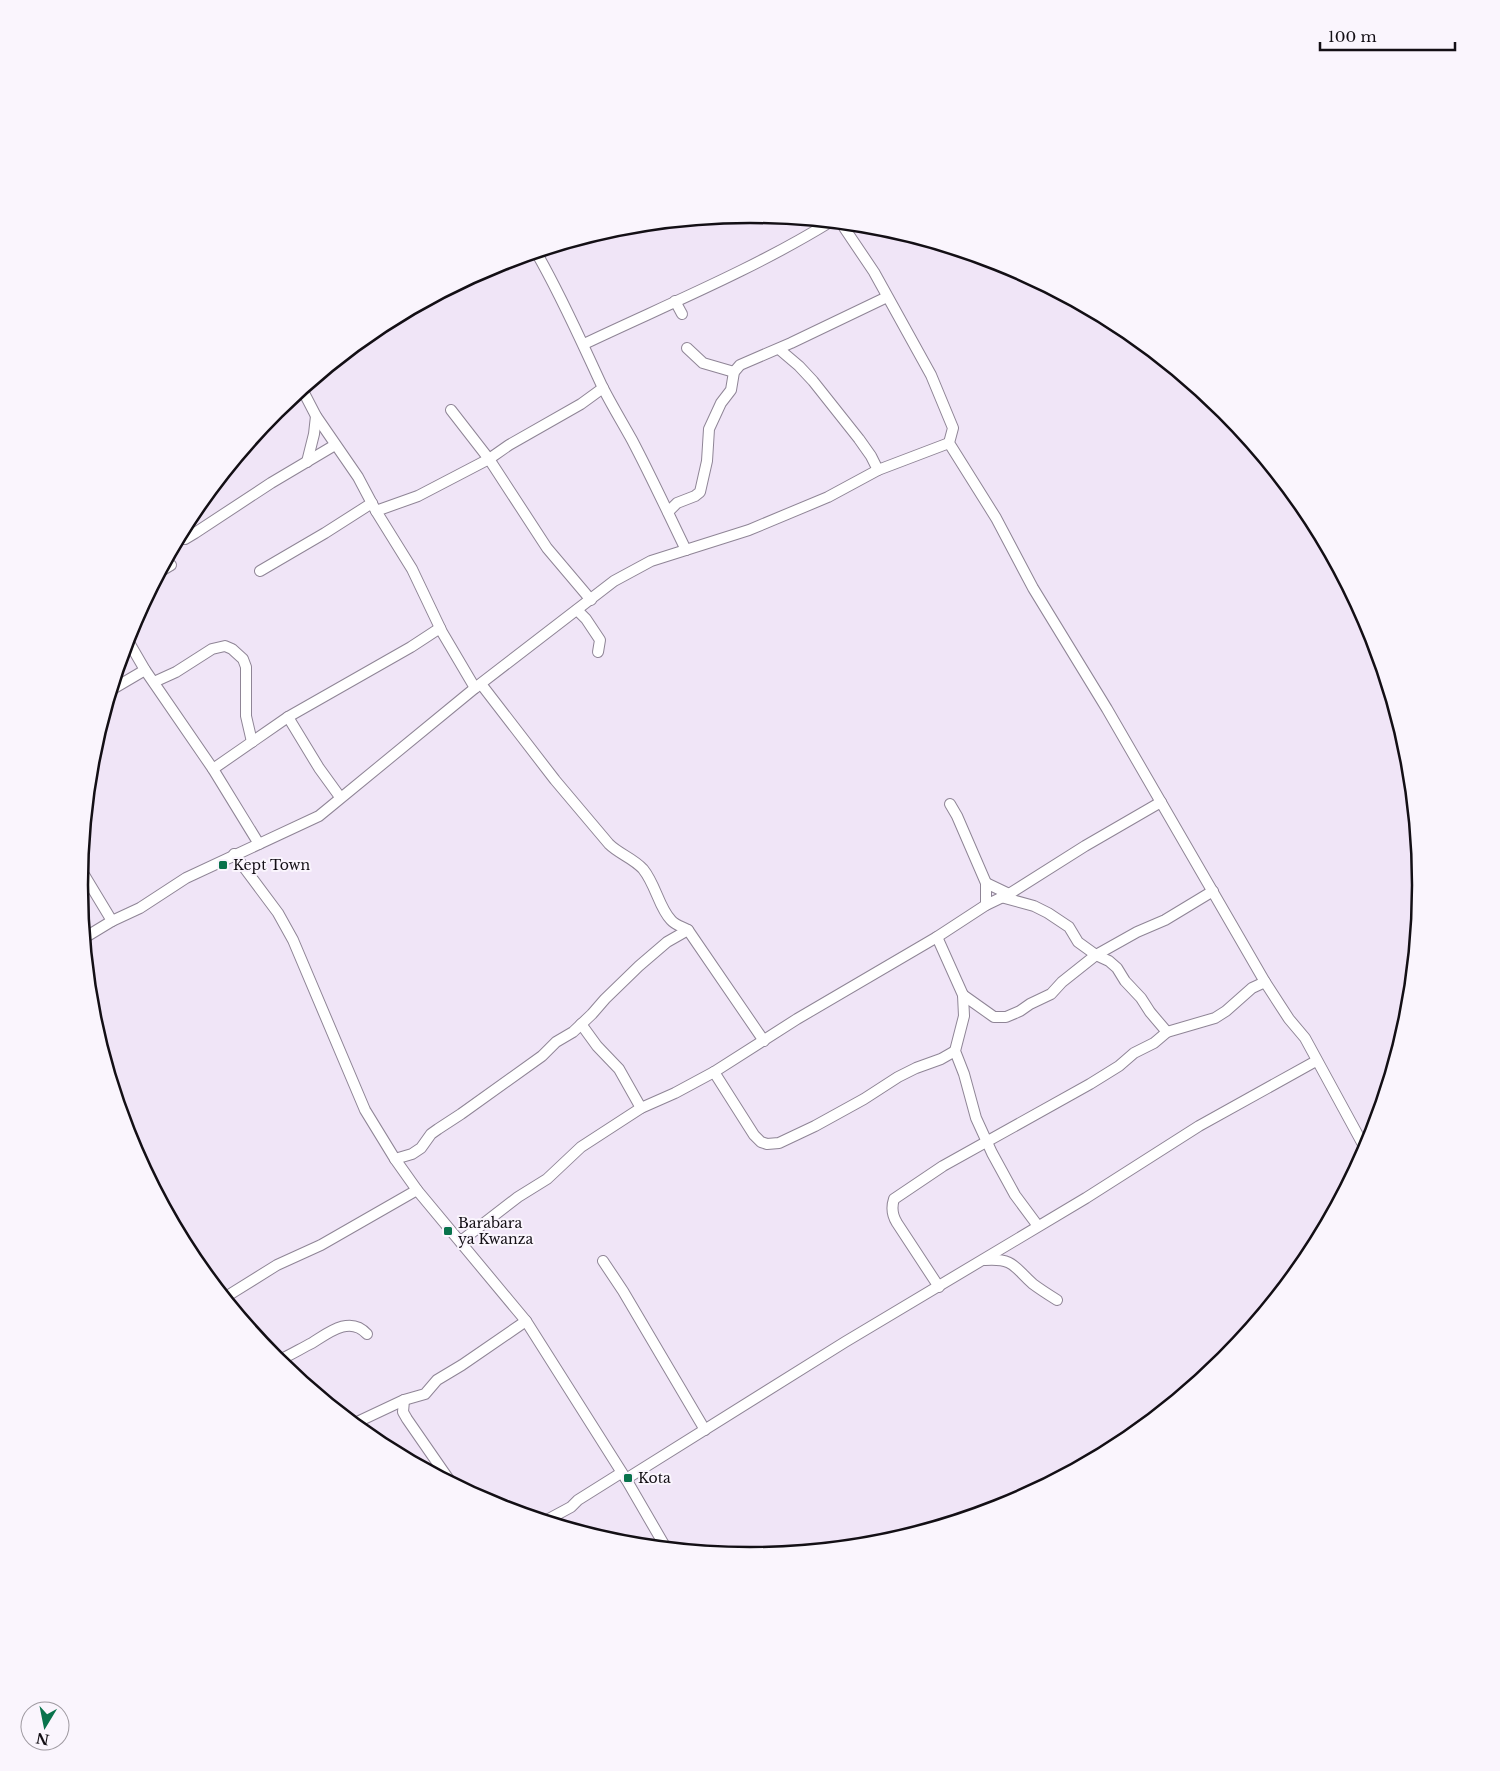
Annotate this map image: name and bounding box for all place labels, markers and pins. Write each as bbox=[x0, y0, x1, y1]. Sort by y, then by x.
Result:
place label: Kept Town bbox=[233, 856, 310, 874]
marker: Kept Town bbox=[217, 859, 229, 871]
place label: Barabara ya Kwanza bbox=[458, 1214, 533, 1248]
marker: Barabara ya Kwanza bbox=[442, 1225, 454, 1237]
place label: Kota bbox=[638, 1469, 671, 1487]
marker: Kota bbox=[622, 1472, 634, 1484]

